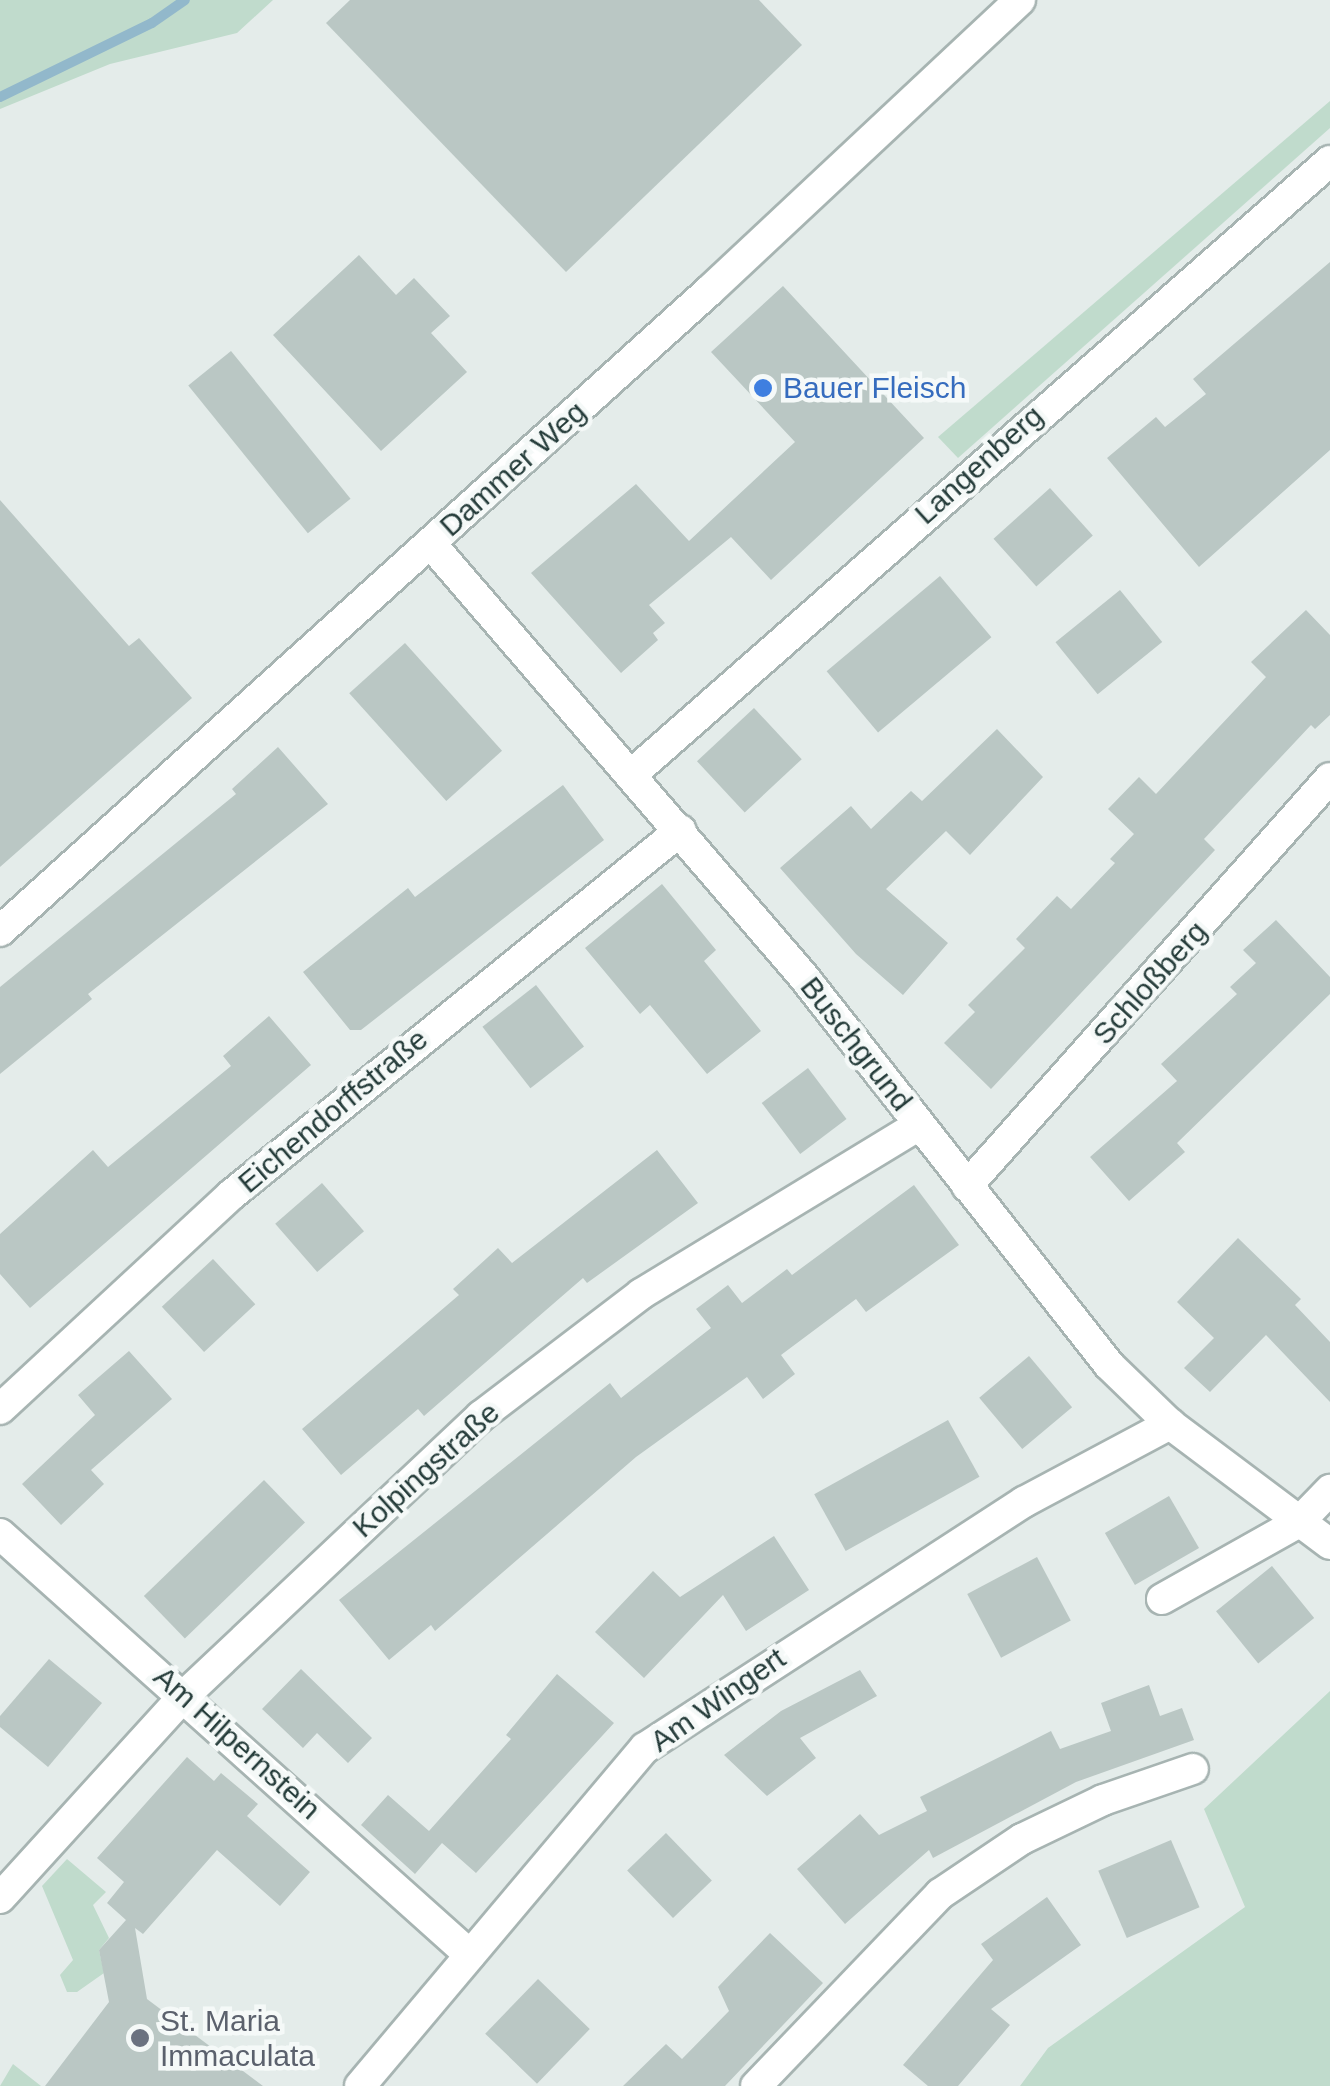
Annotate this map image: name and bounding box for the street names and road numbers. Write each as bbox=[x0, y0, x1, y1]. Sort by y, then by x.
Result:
street label: Dammer Weg bbox=[432, 394, 594, 544]
street label: Langenberg bbox=[907, 398, 1051, 532]
street label: Schloßberg bbox=[1085, 914, 1215, 1052]
street label: Buschgrund bbox=[793, 970, 919, 1118]
street label: Eichendorffstraße bbox=[231, 1021, 435, 1201]
street label: Kolpingstraße bbox=[345, 1395, 507, 1545]
street label: Am Wingert bbox=[643, 1640, 793, 1760]
street label: Am Hilpernstein bbox=[146, 1659, 328, 1827]

